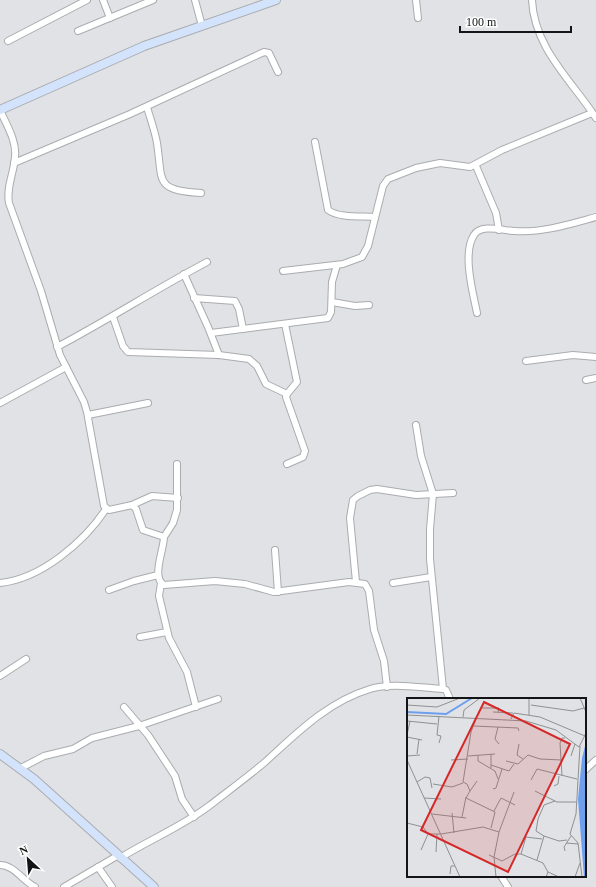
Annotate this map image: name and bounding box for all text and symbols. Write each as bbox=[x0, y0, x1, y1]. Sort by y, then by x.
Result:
scale bar bbox=[460, 8, 571, 34]
text: 100 m bbox=[466, 15, 497, 29]
inset map bbox=[407, 698, 586, 877]
north arrow bbox=[8, 839, 48, 879]
text: N bbox=[17, 843, 30, 857]

